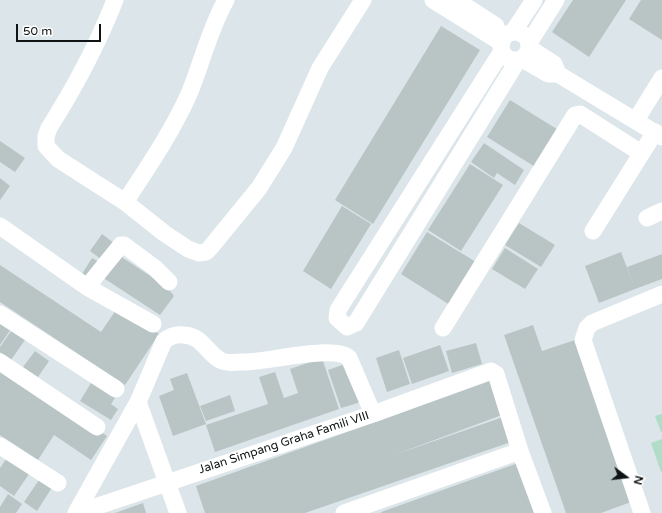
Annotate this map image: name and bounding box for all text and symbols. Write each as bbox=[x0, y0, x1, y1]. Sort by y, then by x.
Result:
scale bar bbox=[18, 16, 103, 42]
text: 50 m bbox=[23, 24, 52, 38]
street label: Jalan Simpang Graha Famili VIII bbox=[197, 409, 371, 477]
north arrow bbox=[606, 457, 646, 497]
text: N bbox=[631, 474, 645, 486]

